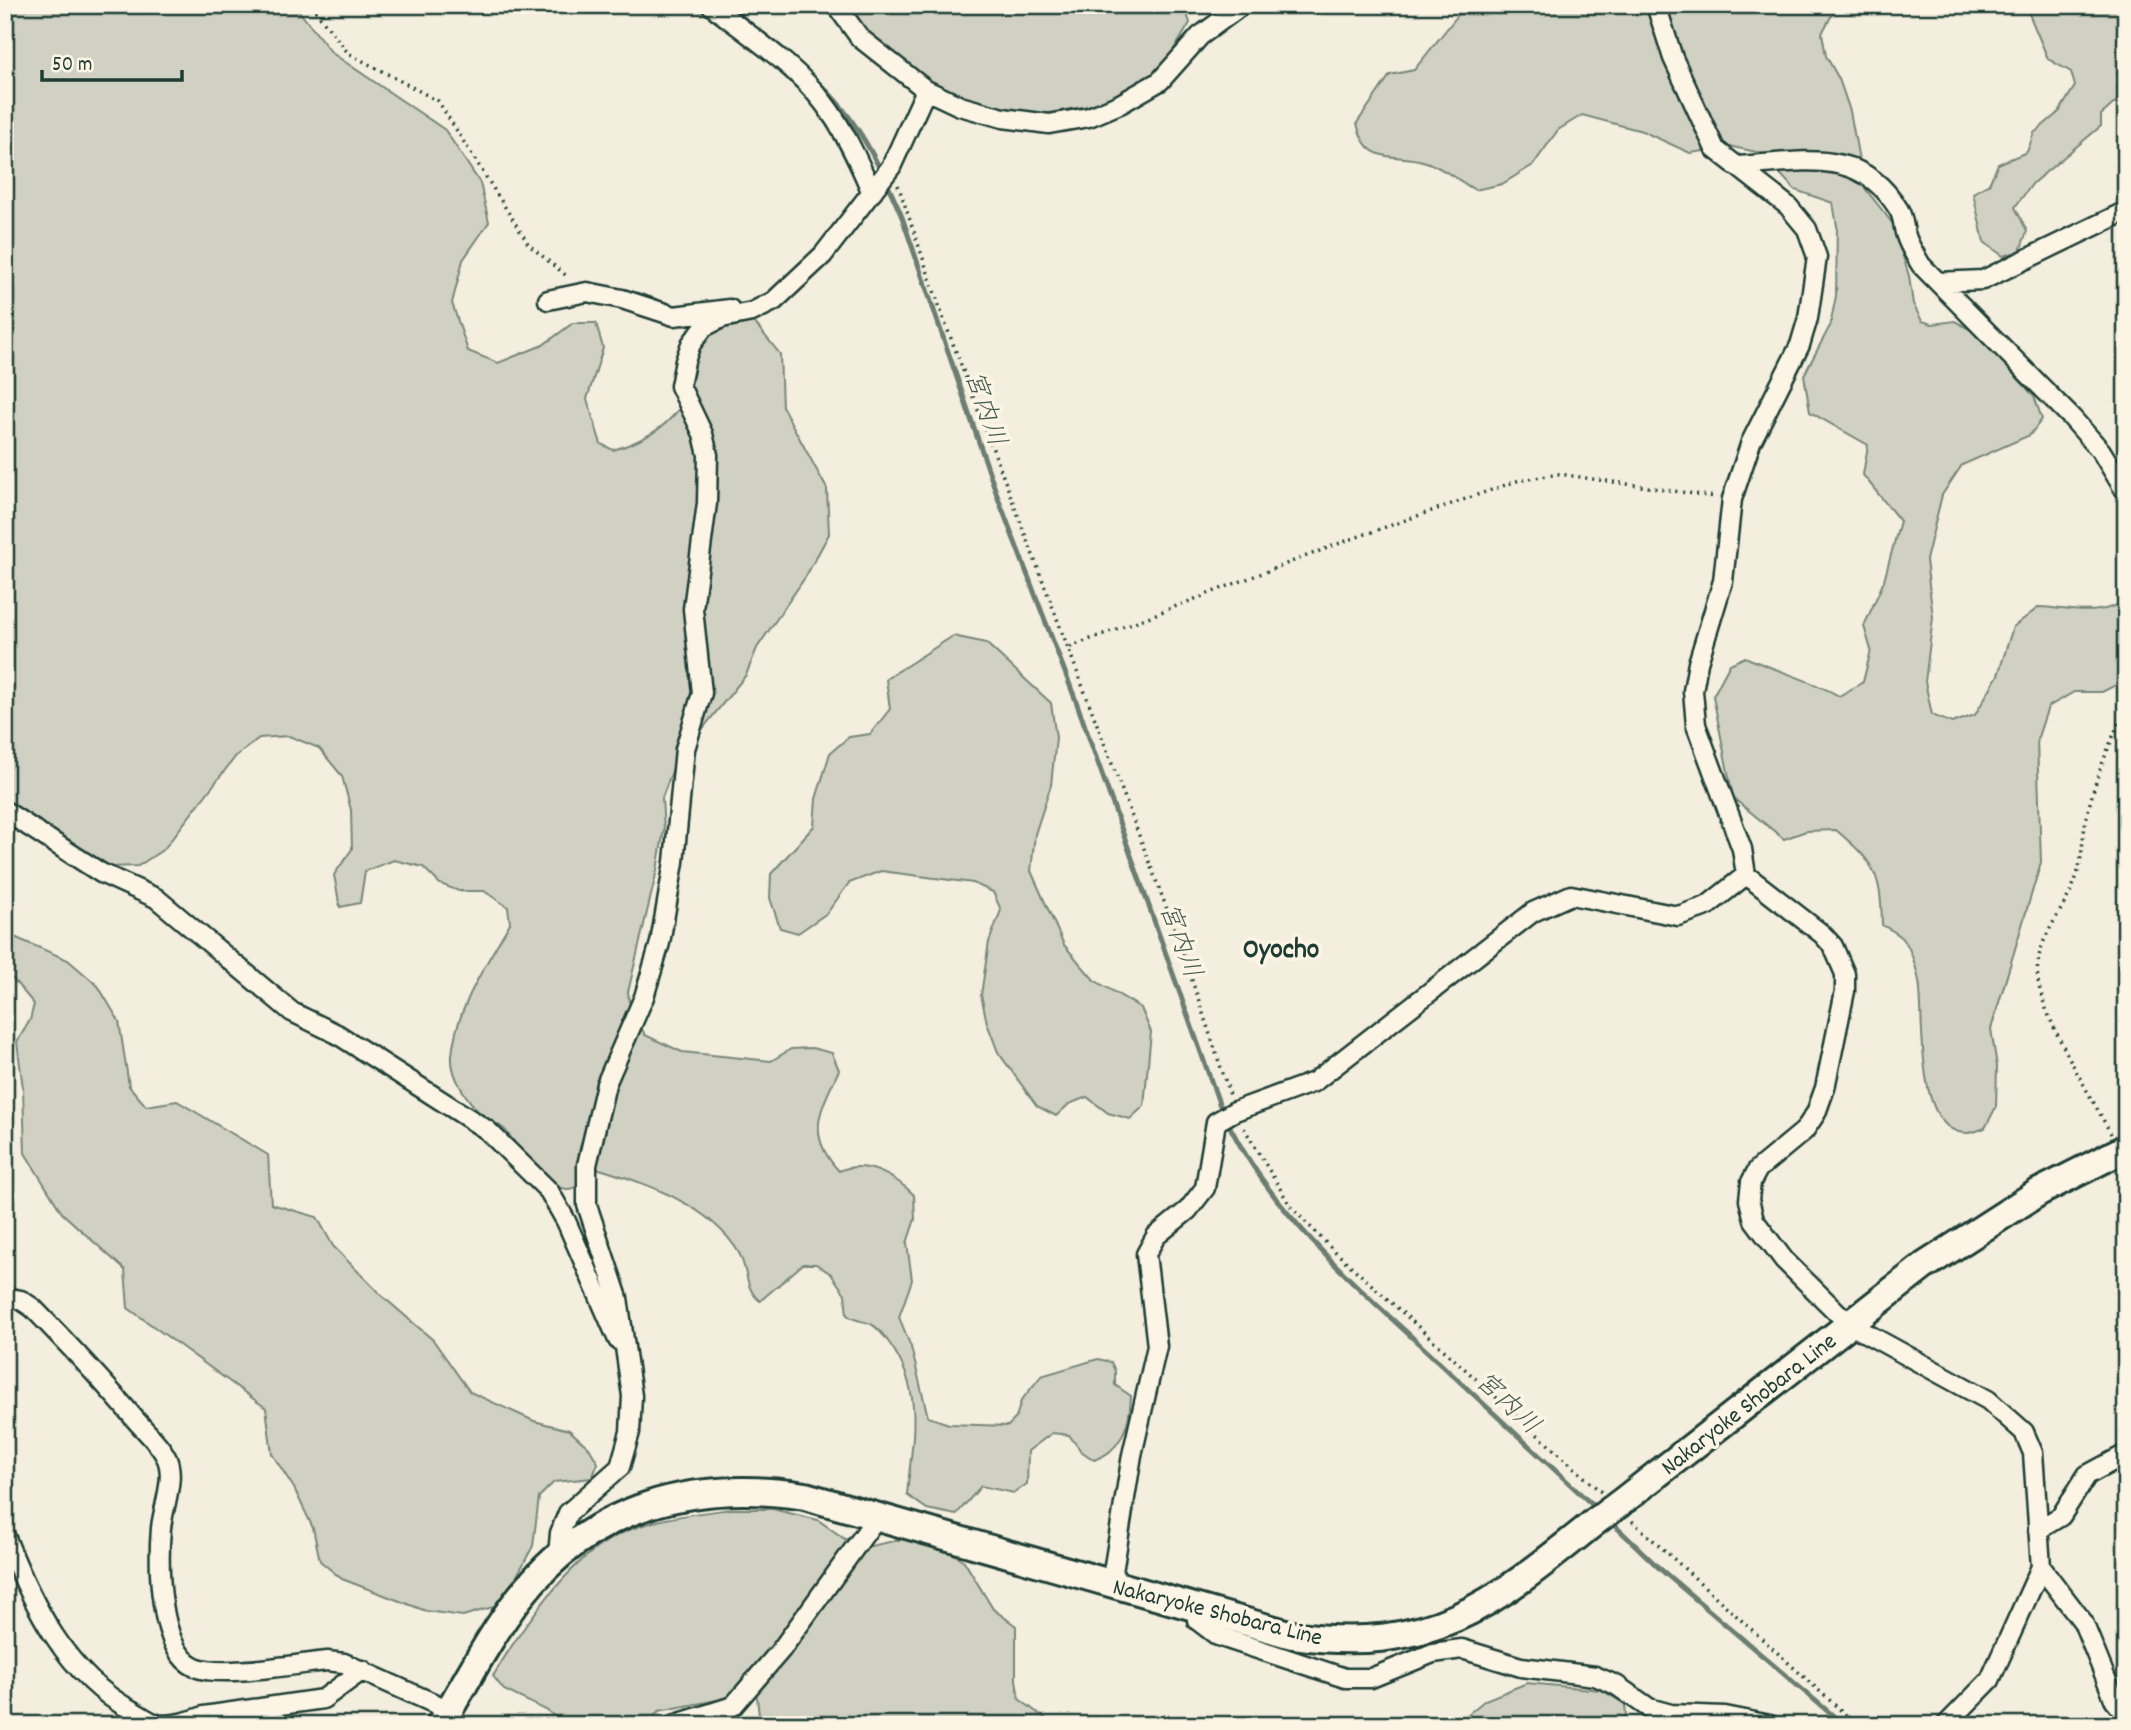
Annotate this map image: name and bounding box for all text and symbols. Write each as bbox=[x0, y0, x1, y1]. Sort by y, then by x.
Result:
scale bar bbox=[42, 38, 182, 82]
text: 50 m bbox=[52, 51, 92, 81]
water label: 宮内川 bbox=[953, 366, 1014, 452]
water label: 宮内川 bbox=[1148, 898, 1209, 984]
district label: Oyocho bbox=[1243, 932, 1319, 972]
street label: Nakaryoke Shobara Line bbox=[1655, 1326, 1845, 1485]
water label: 宮内川 bbox=[1465, 1364, 1548, 1445]
street label: Nakaryoke Shobara Line bbox=[1109, 1571, 1326, 1656]

